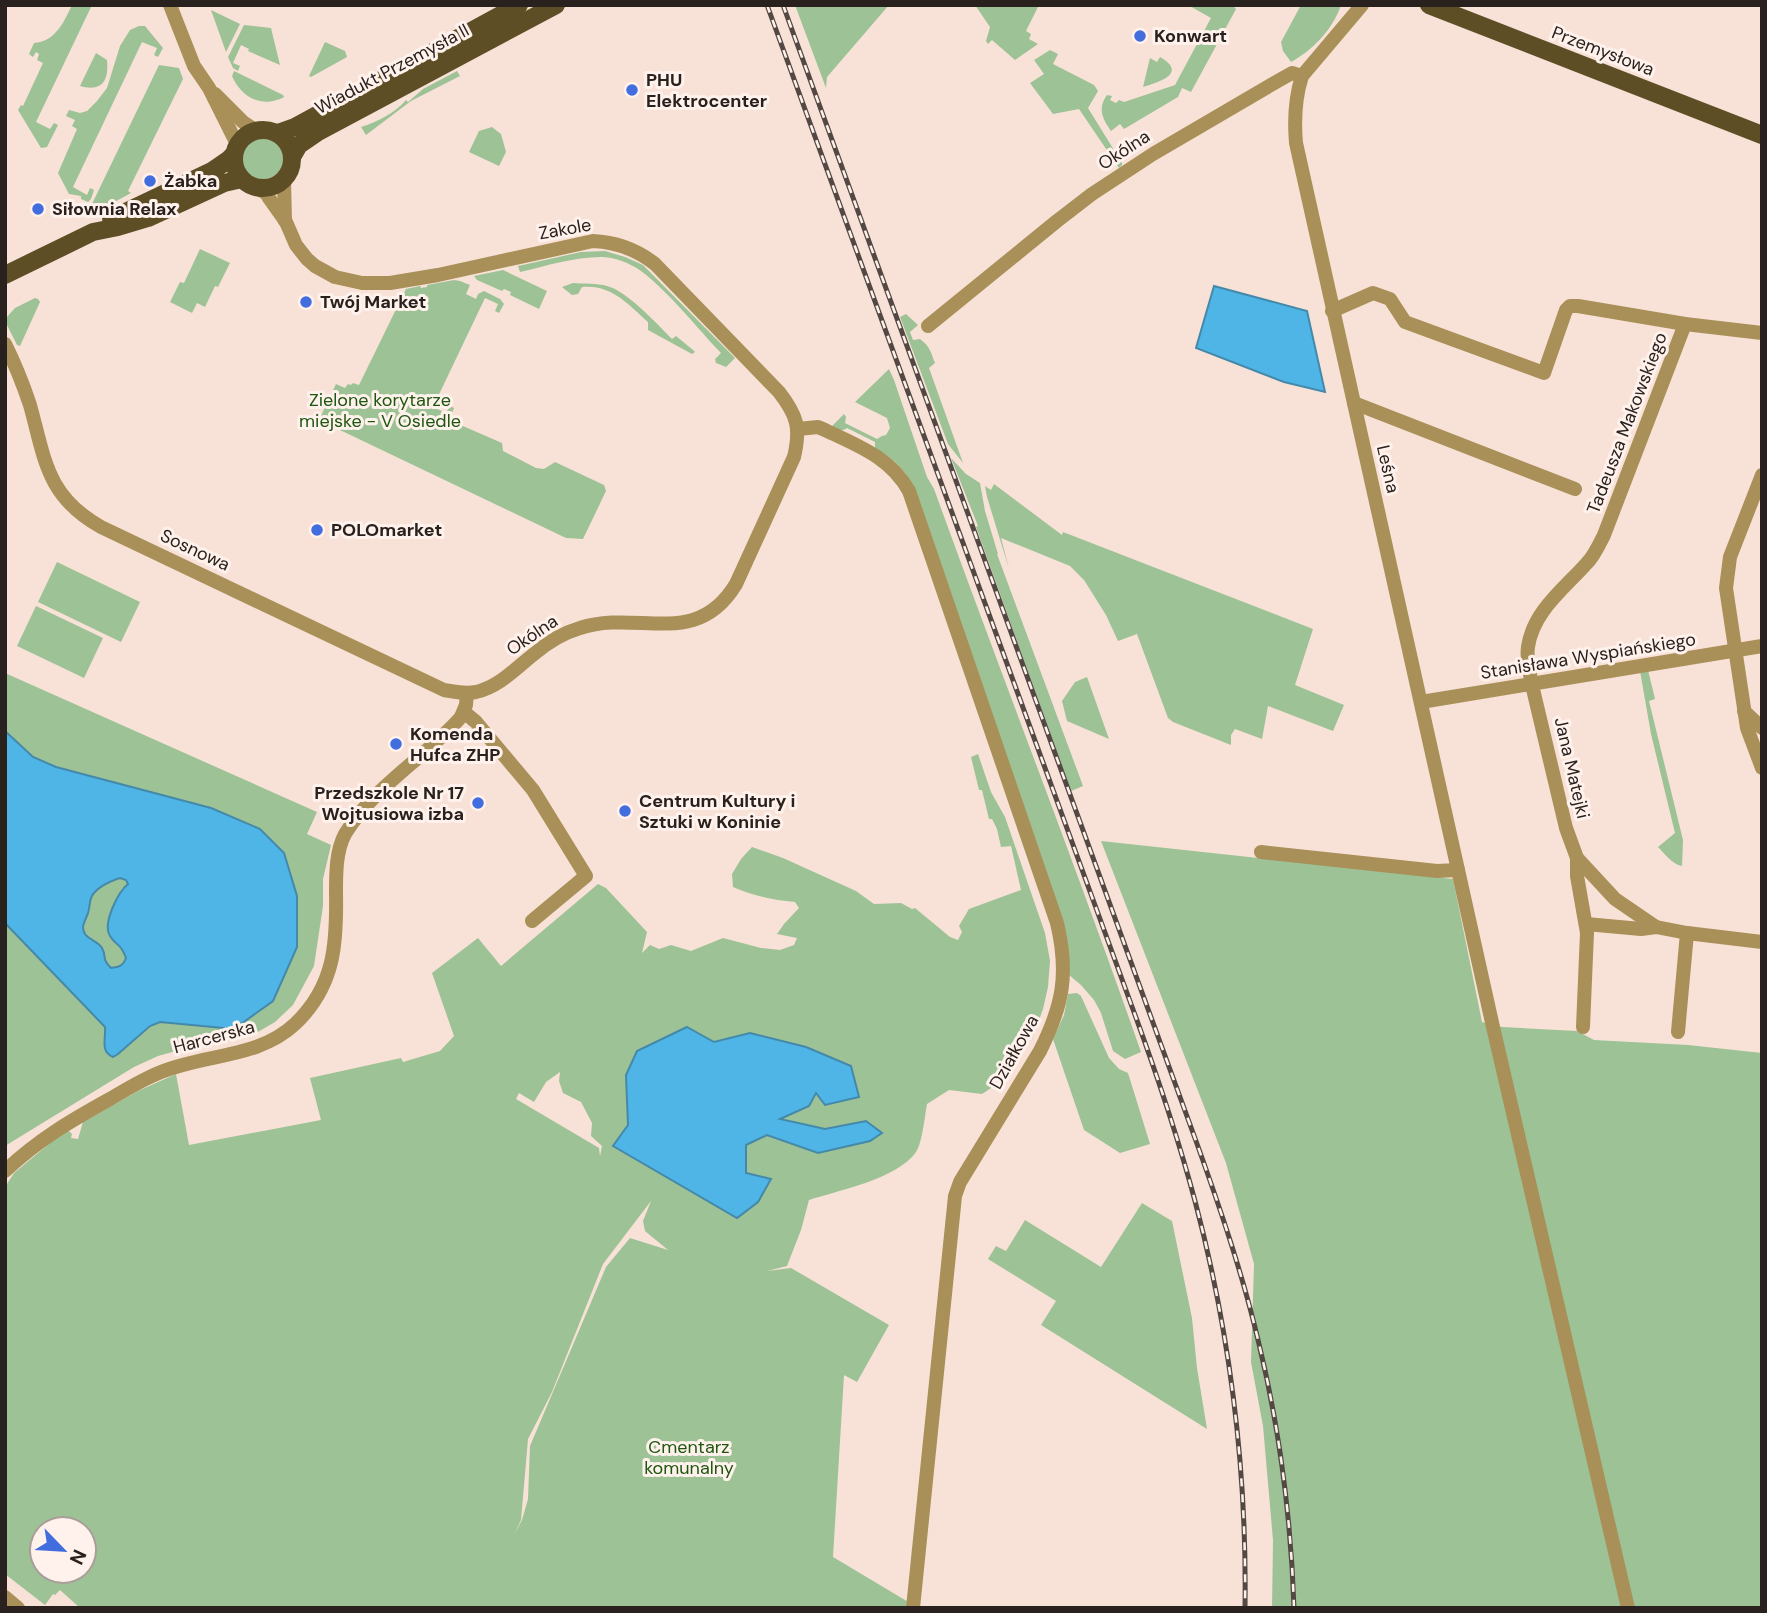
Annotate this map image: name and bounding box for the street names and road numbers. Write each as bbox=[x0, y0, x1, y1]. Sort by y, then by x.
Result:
street label: Wiadukt Przemysła II bbox=[311, 18, 473, 120]
street label: Przemysłowa bbox=[1548, 20, 1658, 82]
street label: Okólna bbox=[1093, 124, 1155, 176]
street label: Zakole bbox=[537, 213, 593, 245]
street label: Tadeusza Makowskiego bbox=[1581, 329, 1673, 517]
street label: Leśna bbox=[1371, 443, 1405, 495]
street label: Sosnowa bbox=[156, 523, 234, 577]
street label: Okólna bbox=[502, 609, 562, 661]
street label: Stanisława Wyspiańskiego bbox=[1479, 627, 1697, 685]
street label: Jana Matejki bbox=[1549, 715, 1595, 821]
street label: Działkowa bbox=[984, 1011, 1044, 1093]
street label: Harcerska bbox=[171, 1015, 257, 1059]

